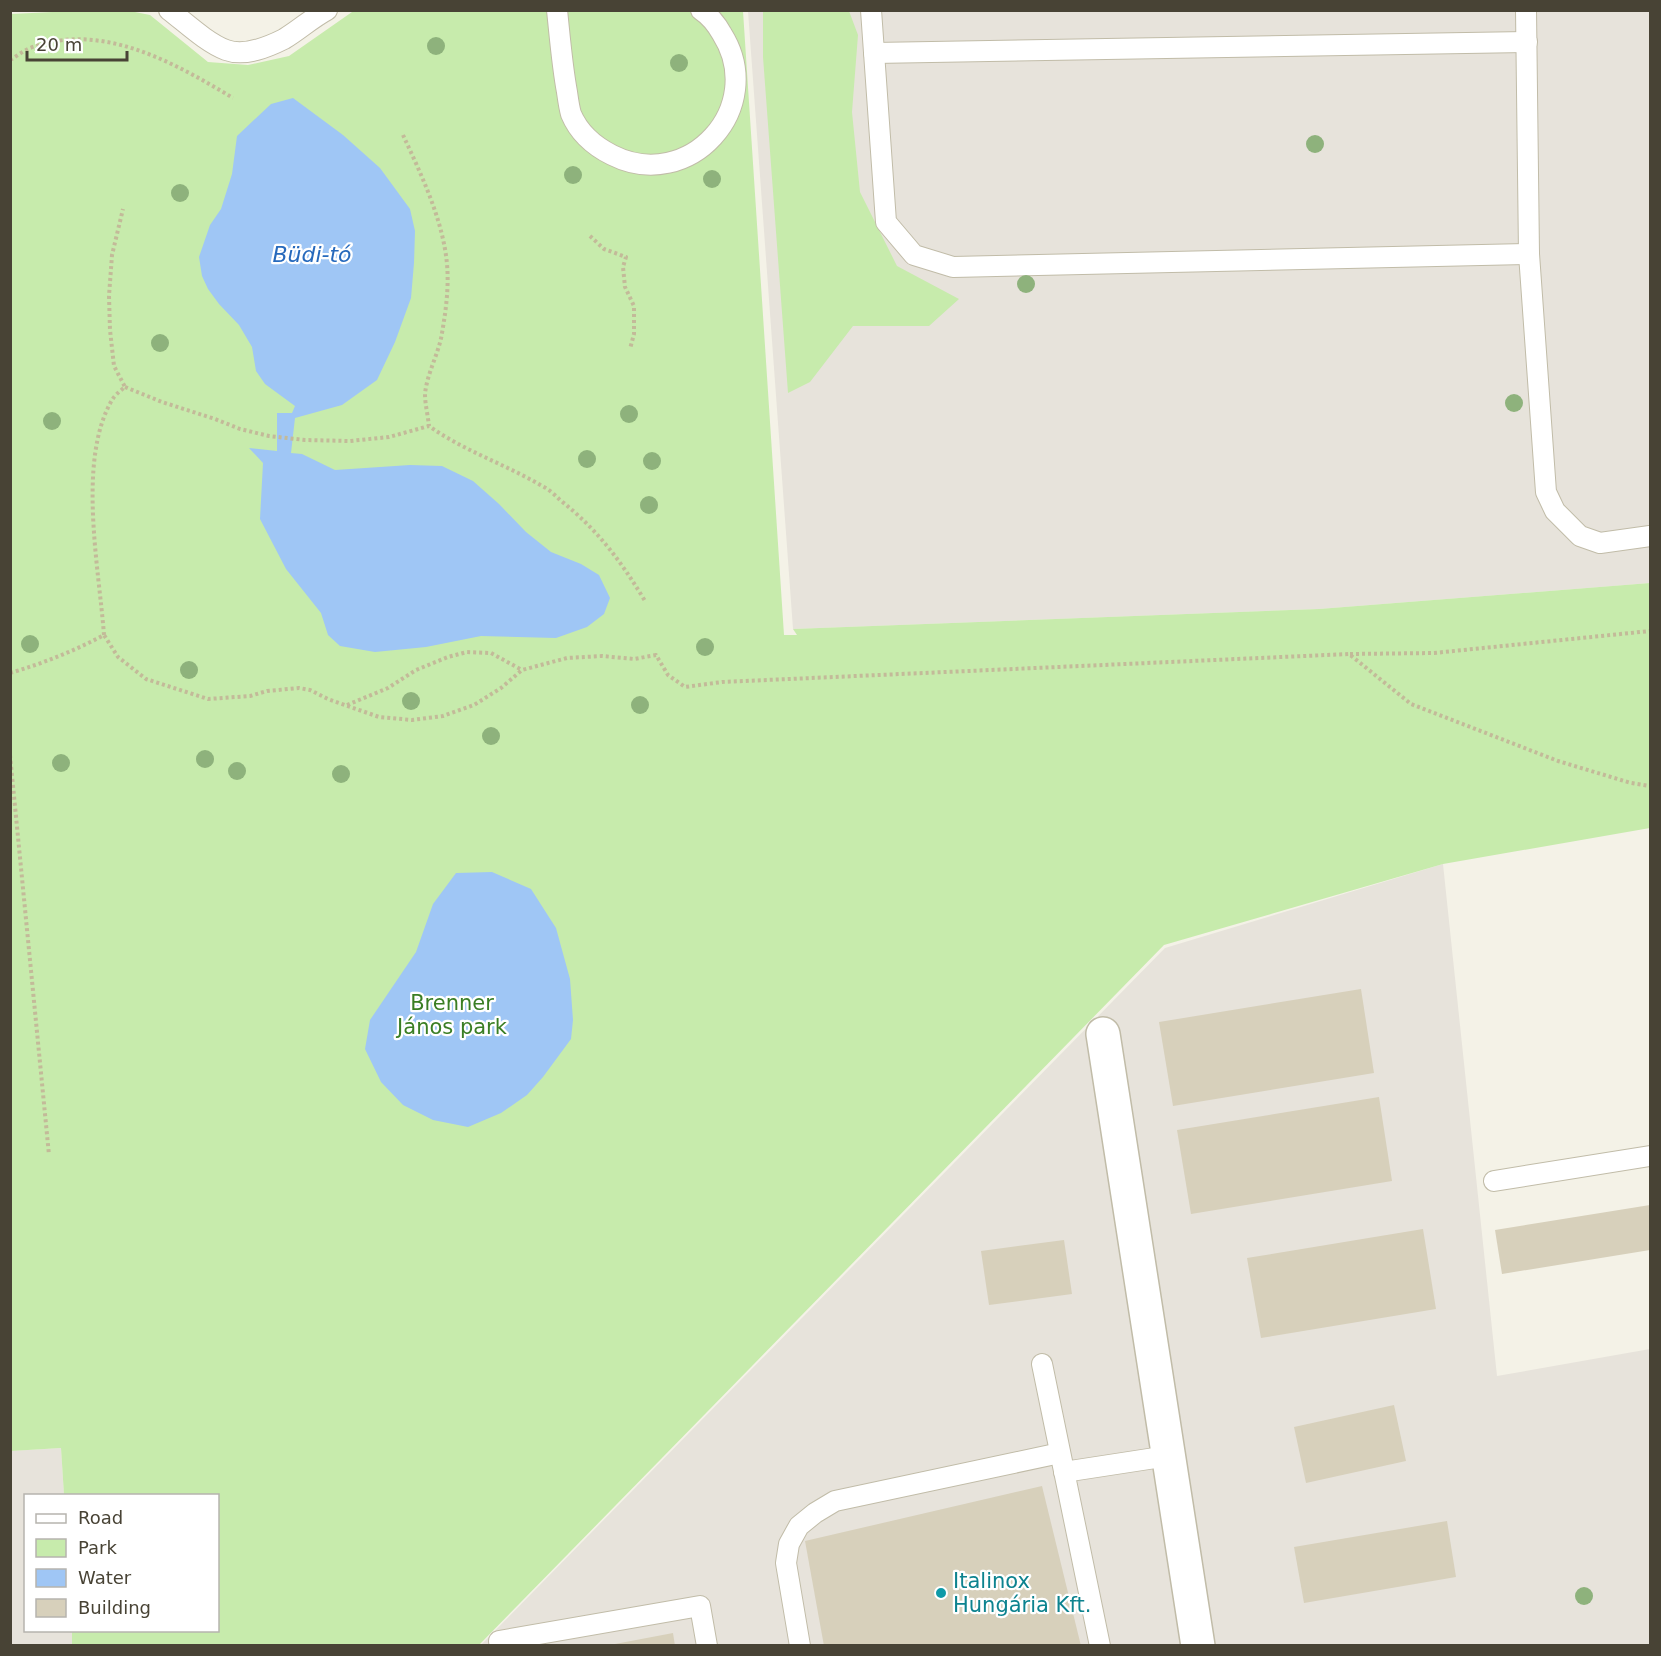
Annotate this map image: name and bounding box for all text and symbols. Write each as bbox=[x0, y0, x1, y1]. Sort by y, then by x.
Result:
scale bar bbox=[27, 24, 128, 62]
text: 20 m bbox=[36, 34, 82, 55]
water label: Büdi-tó bbox=[272, 242, 352, 267]
park label: Brenner János park bbox=[395, 991, 508, 1039]
legend bbox=[24, 1494, 219, 1632]
text: Road bbox=[78, 1507, 123, 1528]
text: Park bbox=[78, 1537, 117, 1558]
text: Water bbox=[78, 1567, 132, 1588]
place label: Italinox Hungária Kft. bbox=[953, 1569, 1091, 1617]
marker: Italinox Hungária Kft. bbox=[934, 1586, 948, 1600]
text: Building bbox=[78, 1597, 151, 1618]

